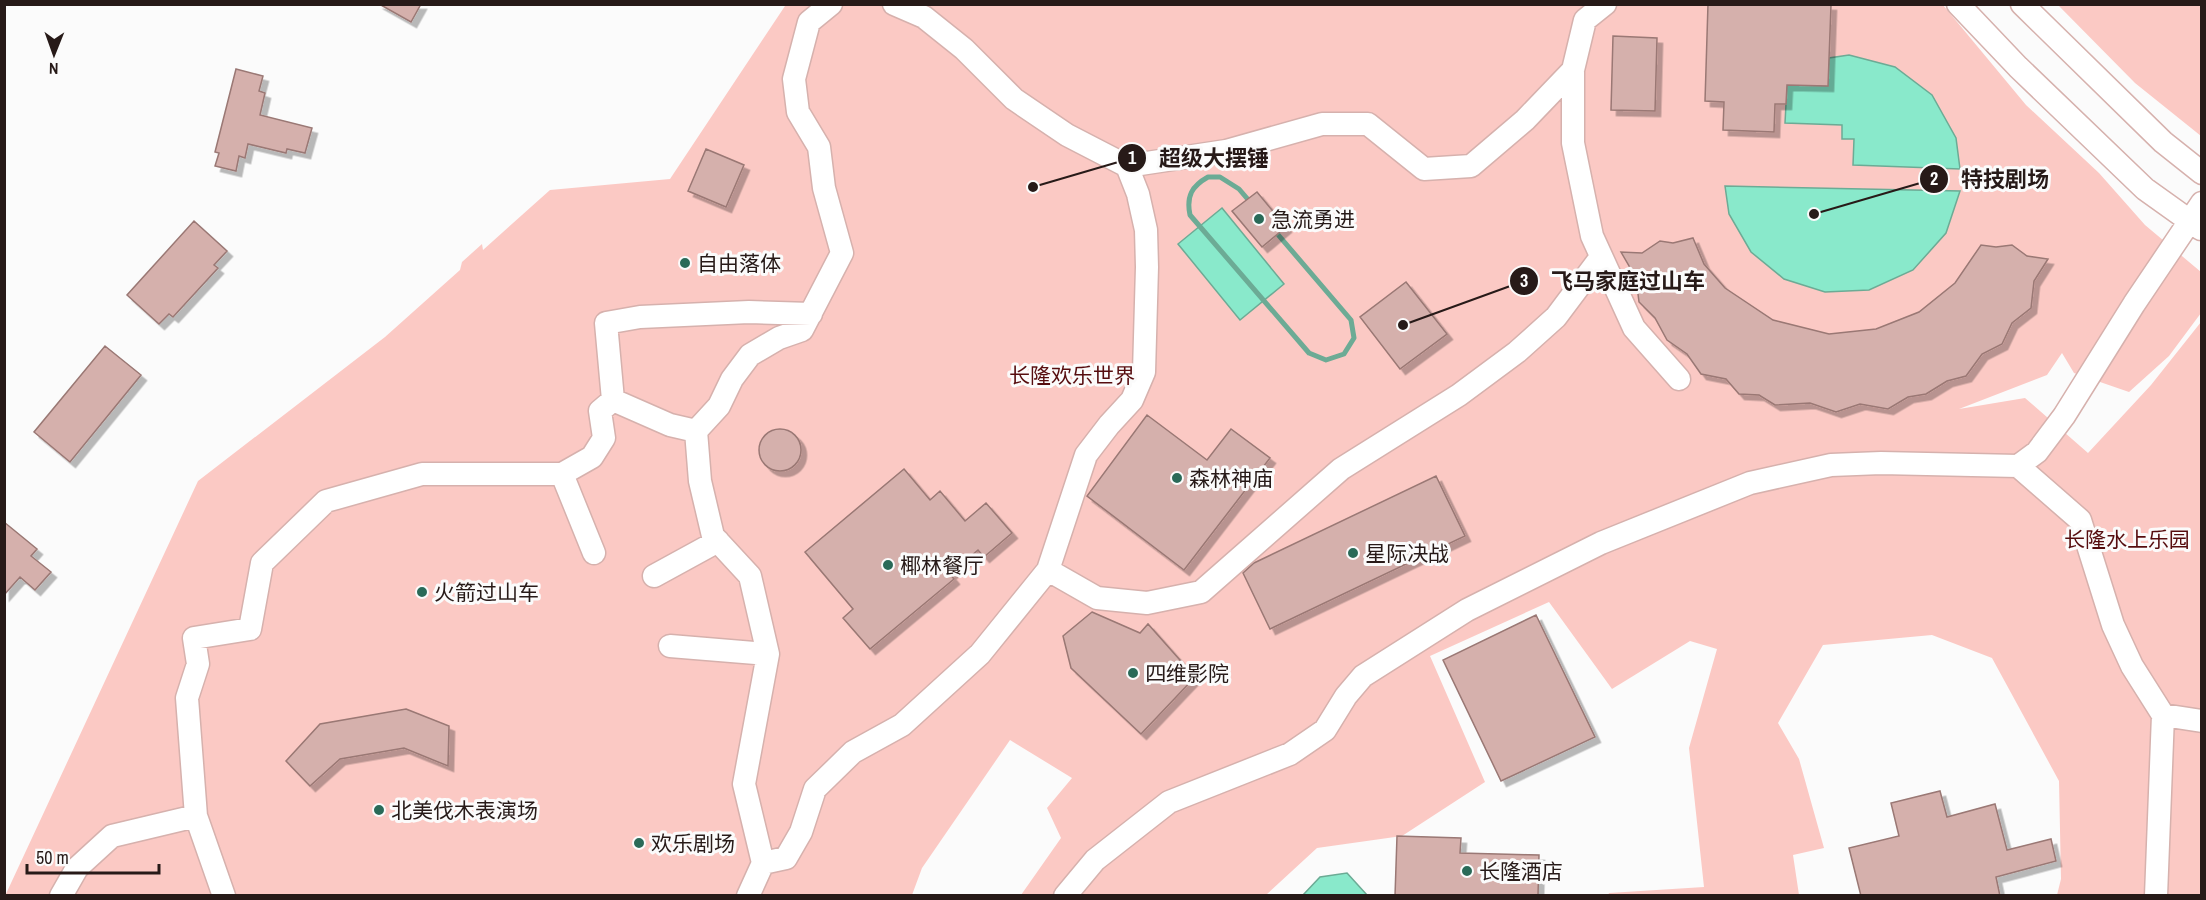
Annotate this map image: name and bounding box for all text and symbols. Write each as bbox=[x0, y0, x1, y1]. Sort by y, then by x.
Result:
north arrow bbox=[24, 24, 84, 84]
text: N bbox=[49, 58, 59, 80]
callout: 超级大摆锤 bbox=[1117, 138, 1281, 178]
text: 超级大摆锤 bbox=[1159, 143, 1269, 173]
text: 1 bbox=[1128, 145, 1137, 170]
callout: 特技剧场 bbox=[1919, 159, 2061, 199]
text: 特技剧场 bbox=[1961, 164, 2049, 194]
text: 2 bbox=[1930, 166, 1938, 191]
place label: 急流勇进 bbox=[1271, 205, 1355, 234]
marker: 急流勇进 bbox=[1252, 212, 1266, 226]
place label: 自由落体 bbox=[697, 249, 781, 278]
marker: 自由落体 bbox=[678, 256, 692, 270]
callout: 飞马家庭过山车 bbox=[1509, 261, 1717, 301]
text: 飞马家庭过山车 bbox=[1551, 266, 1705, 296]
text: 3 bbox=[1520, 268, 1528, 293]
park label: 长隆欢乐世界 bbox=[1009, 361, 1135, 390]
place label: 森林神庙 bbox=[1189, 464, 1273, 493]
marker: 森林神庙 bbox=[1170, 471, 1184, 485]
park label: 长隆水上乐园 bbox=[2064, 525, 2190, 554]
place label: 星际决战 bbox=[1365, 539, 1449, 568]
marker: 星际决战 bbox=[1346, 546, 1360, 560]
place label: 椰林餐厅 bbox=[900, 551, 984, 580]
marker: 椰林餐厅 bbox=[881, 558, 895, 572]
place label: 火箭过山车 bbox=[434, 578, 539, 607]
marker: 火箭过山车 bbox=[415, 585, 429, 599]
place label: 四维影院 bbox=[1145, 659, 1229, 688]
marker: 四维影院 bbox=[1126, 666, 1140, 680]
place label: 北美伐木表演场 bbox=[391, 796, 538, 825]
marker: 北美伐木表演场 bbox=[372, 803, 386, 817]
place label: 欢乐剧场 bbox=[651, 829, 735, 858]
marker: 欢乐剧场 bbox=[632, 836, 646, 850]
scale bar bbox=[27, 837, 159, 875]
text: 50 m bbox=[36, 845, 69, 870]
place label: 长隆酒店 bbox=[1479, 857, 1563, 886]
marker: 长隆酒店 bbox=[1460, 864, 1474, 878]

